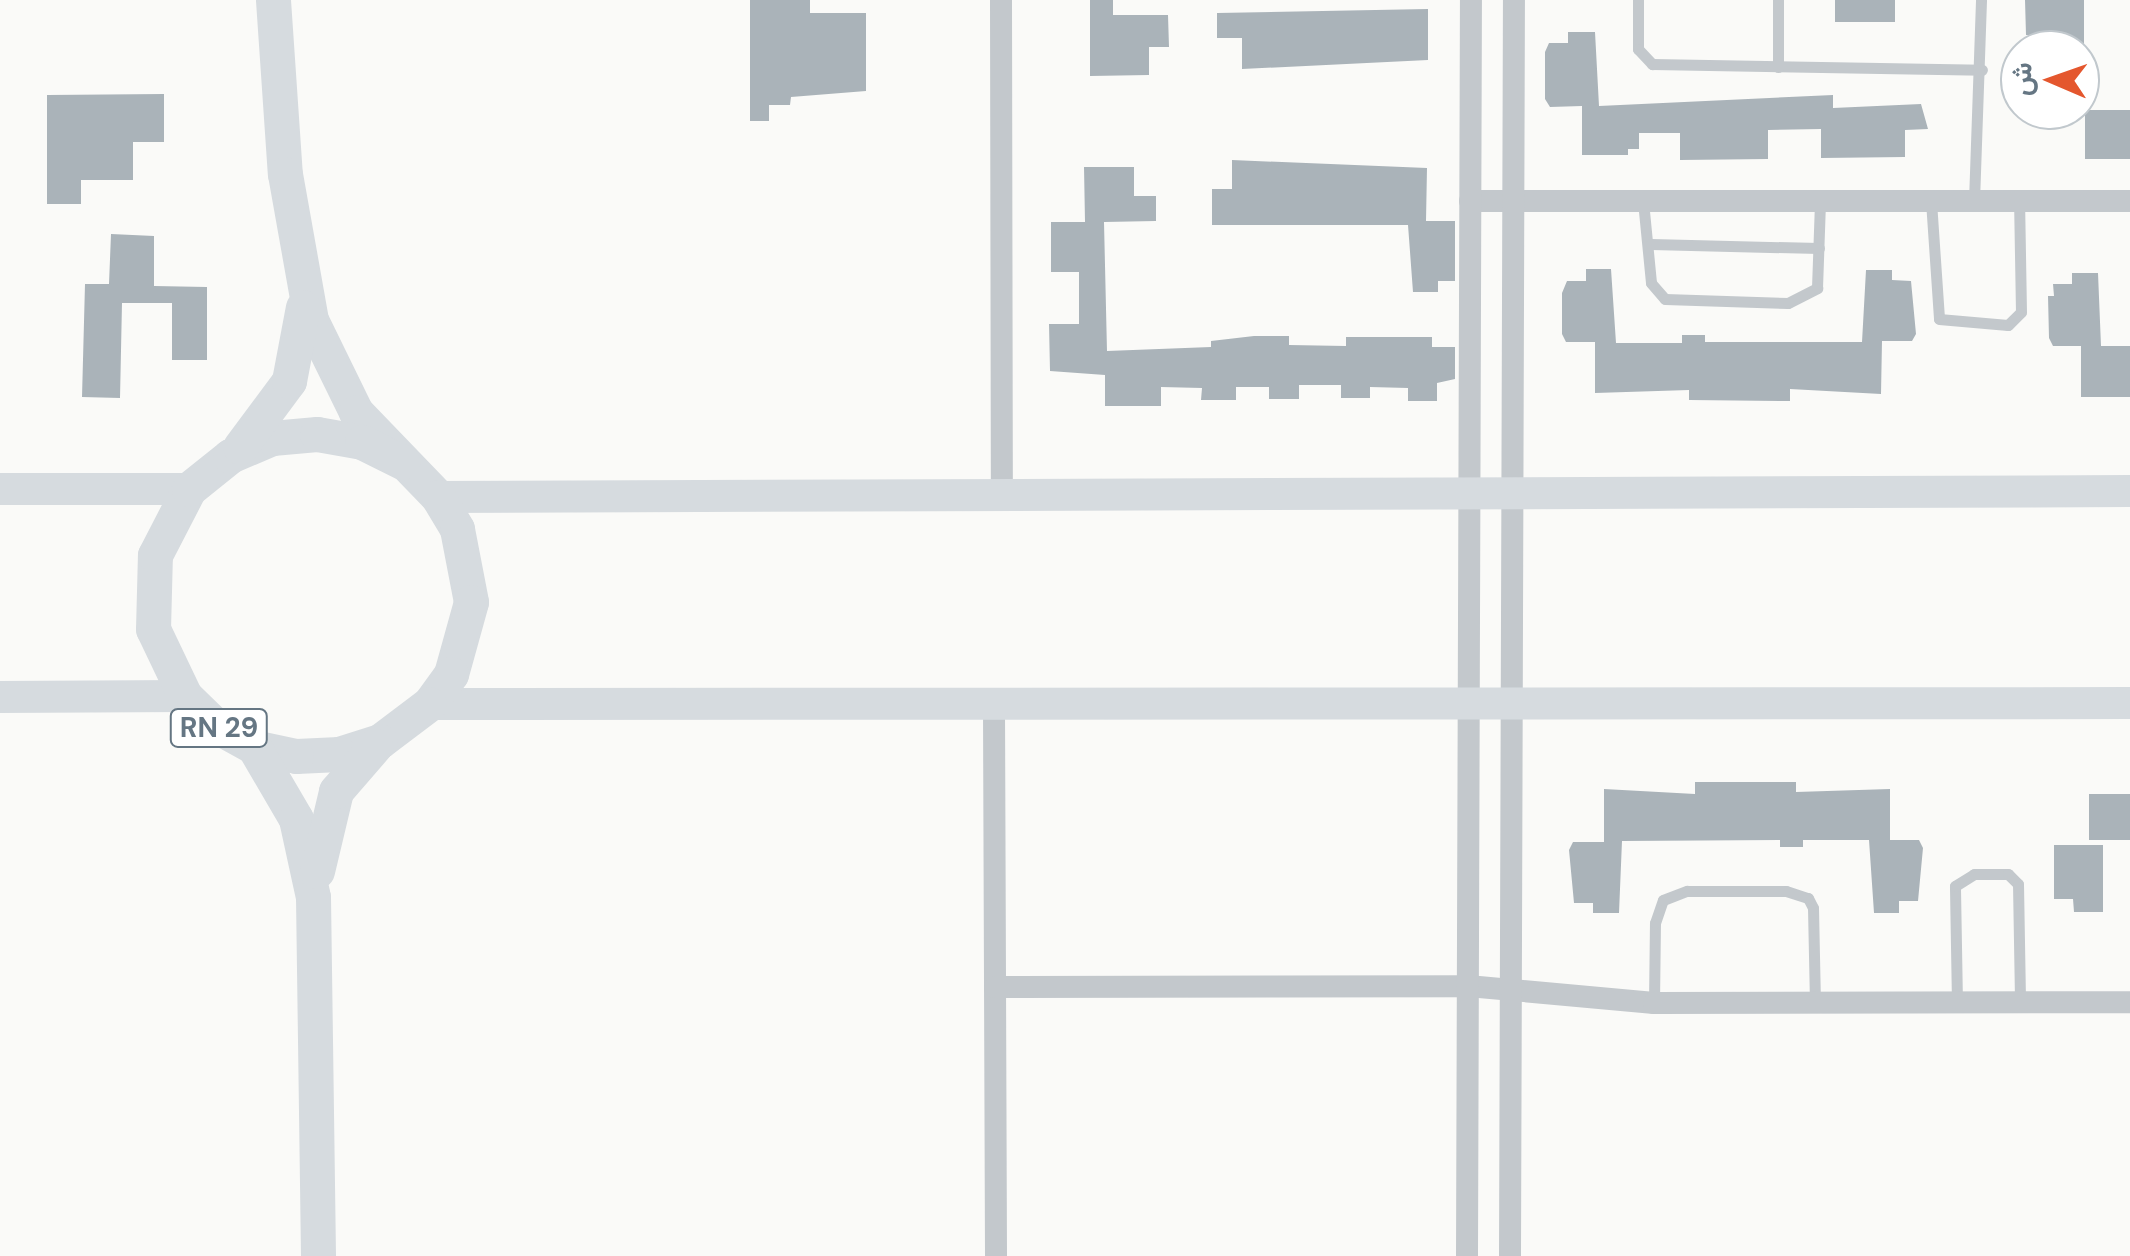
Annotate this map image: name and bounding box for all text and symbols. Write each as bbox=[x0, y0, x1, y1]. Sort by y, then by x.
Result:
north arrow bbox=[2000, 30, 2100, 130]
text: ش bbox=[2002, 62, 2041, 96]
road number: RN 29 bbox=[169, 705, 269, 751]

